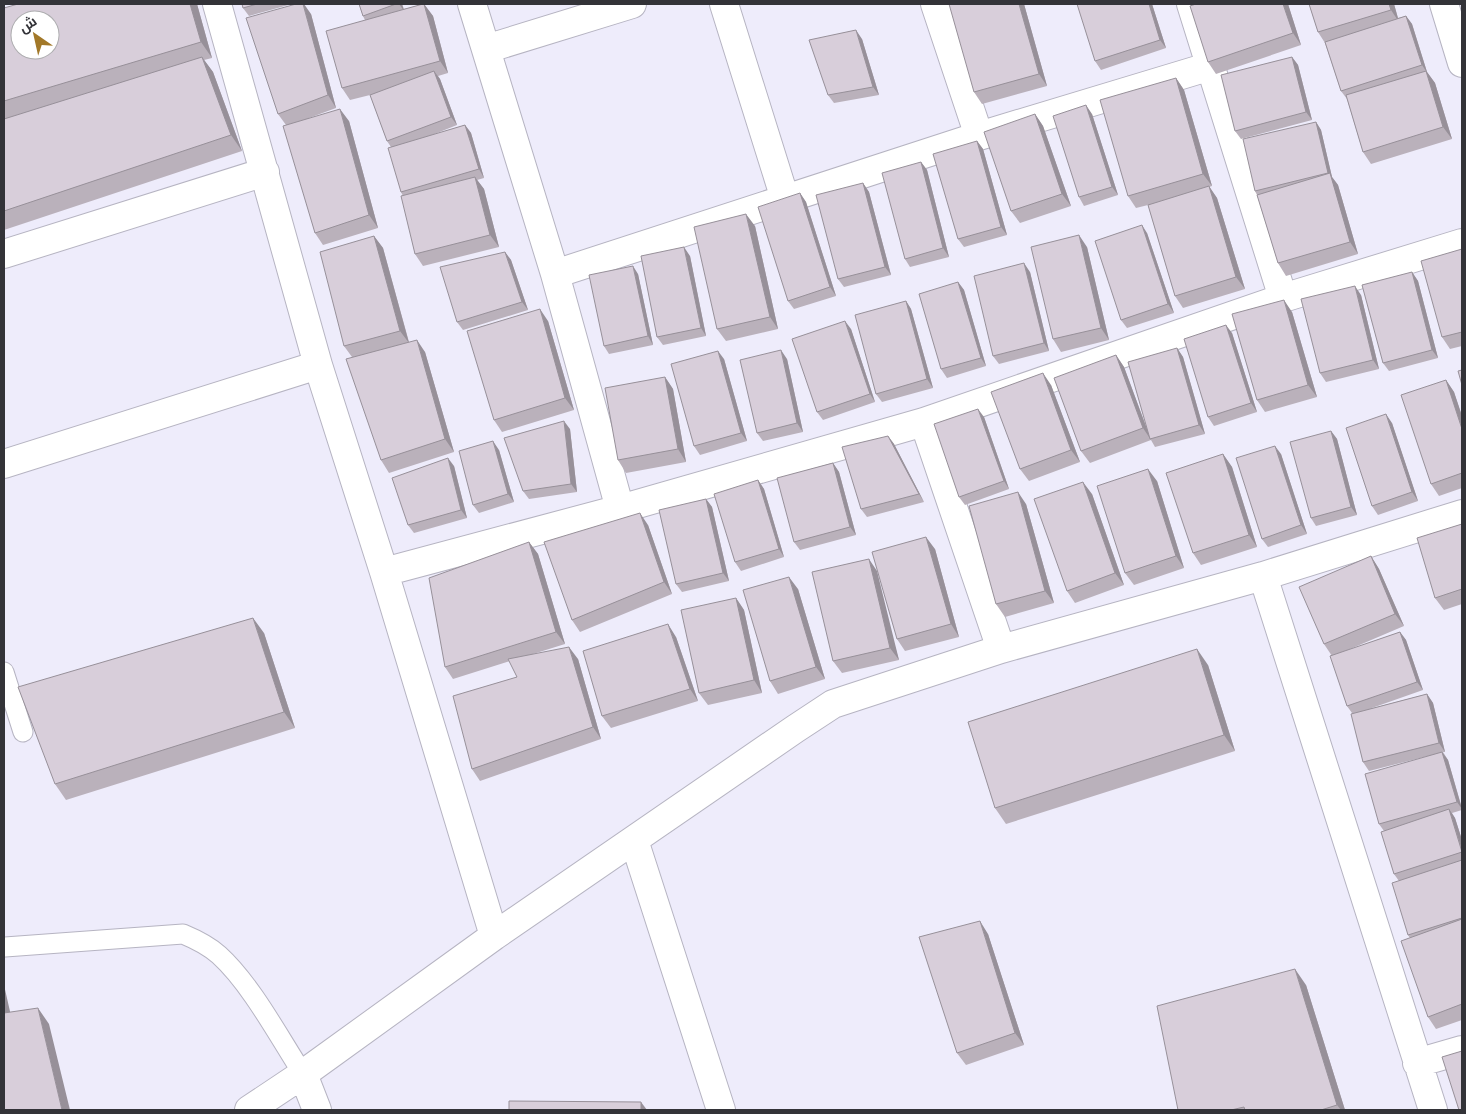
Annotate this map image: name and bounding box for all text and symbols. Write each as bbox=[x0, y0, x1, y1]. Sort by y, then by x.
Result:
north arrow bbox=[10, 10, 60, 60]
text: ش bbox=[15, 12, 40, 37]

